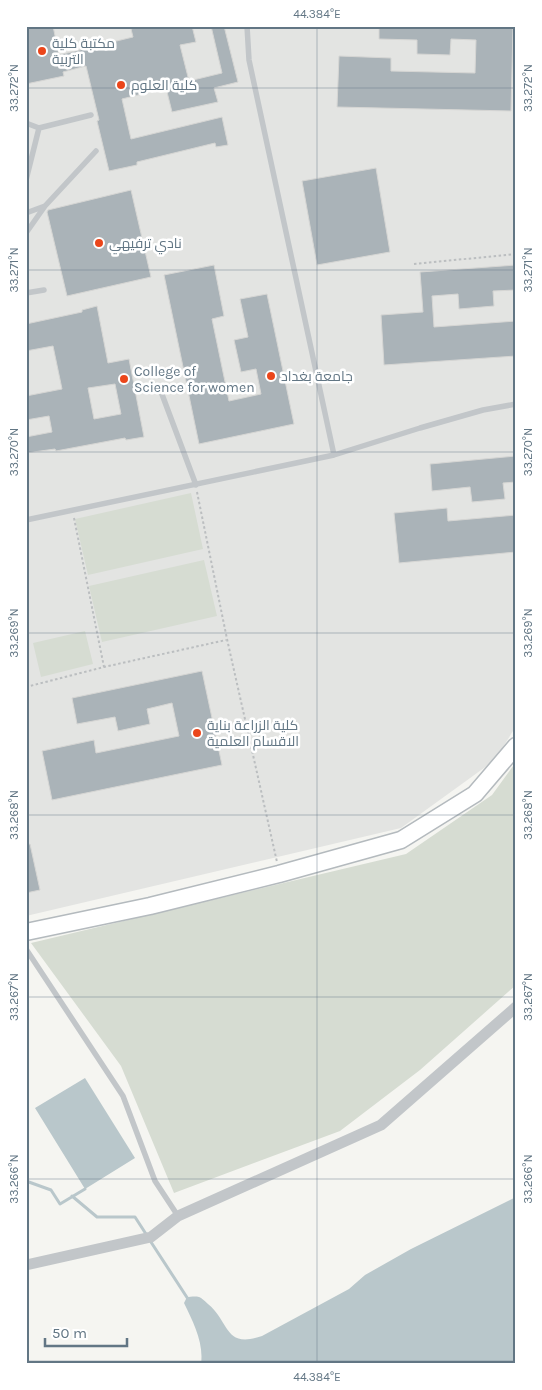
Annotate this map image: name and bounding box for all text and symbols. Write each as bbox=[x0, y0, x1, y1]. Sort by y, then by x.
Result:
text: 44.384°E bbox=[293, 7, 341, 21]
place label: مكتبة كلية التربية bbox=[52, 35, 115, 68]
marker: مكتبة كلية التربية bbox=[36, 45, 48, 57]
text: 33.272°N bbox=[7, 64, 21, 112]
text: 33.272°N bbox=[521, 64, 535, 112]
place label: كلية العلوم bbox=[131, 77, 197, 95]
marker: كلية العلوم bbox=[115, 79, 127, 91]
place label: نادي ترفيهي bbox=[109, 235, 182, 255]
marker: نادي ترفيهي bbox=[93, 237, 105, 249]
text: 33.271°N bbox=[7, 247, 21, 293]
text: 33.271°N bbox=[521, 247, 535, 293]
place label: College of Science for women bbox=[134, 363, 255, 396]
place label: جامعة بغداد bbox=[281, 368, 353, 385]
marker: جامعة بغداد bbox=[265, 370, 277, 382]
marker: College of Science for women bbox=[118, 373, 130, 385]
text: 33.270°N bbox=[7, 428, 21, 476]
text: 33.270°N bbox=[521, 428, 535, 476]
text: 33.269°N bbox=[7, 608, 21, 658]
text: 33.269°N bbox=[521, 608, 535, 658]
place label: كلية الزراعة بناية الاقسام العلمية bbox=[207, 717, 299, 751]
marker: كلية الزراعة بناية الاقسام العلمية bbox=[191, 727, 203, 739]
text: 33.268°N bbox=[7, 790, 21, 840]
text: 33.268°N bbox=[521, 790, 535, 840]
text: 33.267°N bbox=[7, 973, 21, 1021]
text: 33.267°N bbox=[521, 973, 535, 1021]
text: 33.266°N bbox=[7, 1154, 21, 1204]
text: 33.266°N bbox=[521, 1154, 535, 1204]
scale bar bbox=[45, 1315, 128, 1347]
text: 50 m bbox=[52, 1324, 87, 1342]
text: 44.384°E bbox=[293, 1370, 341, 1384]

